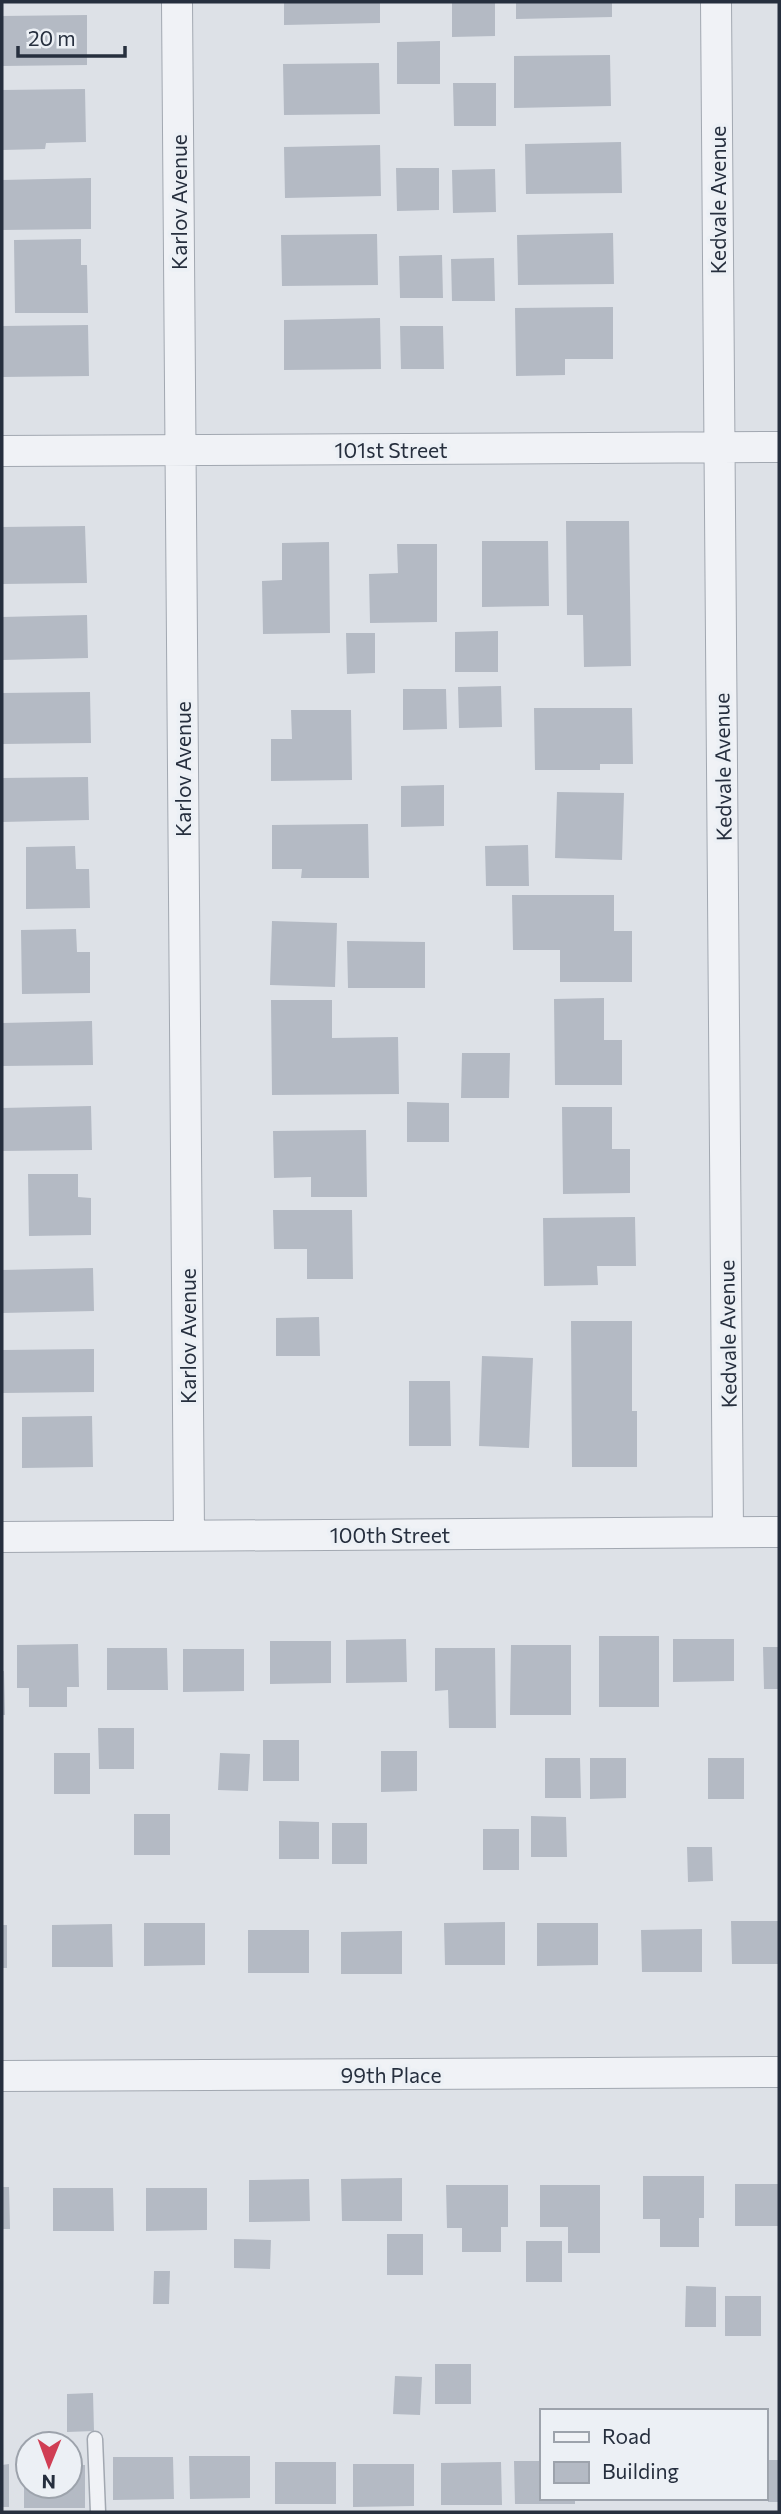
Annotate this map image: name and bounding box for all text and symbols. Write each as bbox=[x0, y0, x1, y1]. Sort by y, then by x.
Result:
scale bar bbox=[18, 14, 124, 58]
text: 20 m bbox=[28, 25, 76, 50]
street label: Kedvale Avenue bbox=[705, 126, 730, 274]
street label: Karlov Avenue bbox=[166, 134, 191, 270]
street label: 101st Street bbox=[334, 437, 448, 462]
street label: Kedvale Avenue bbox=[708, 693, 736, 841]
street label: Karlov Avenue bbox=[170, 701, 195, 837]
street label: Kedvale Avenue bbox=[713, 1260, 741, 1408]
street label: Karlov Avenue bbox=[175, 1268, 200, 1404]
street label: 100th Street bbox=[330, 1522, 450, 1547]
street label: 99th Place bbox=[340, 2062, 442, 2087]
legend bbox=[540, 2409, 767, 2500]
text: Road bbox=[602, 2423, 651, 2448]
north arrow bbox=[14, 2430, 84, 2500]
text: Building bbox=[602, 2458, 679, 2483]
text: N bbox=[41, 2471, 56, 2494]

